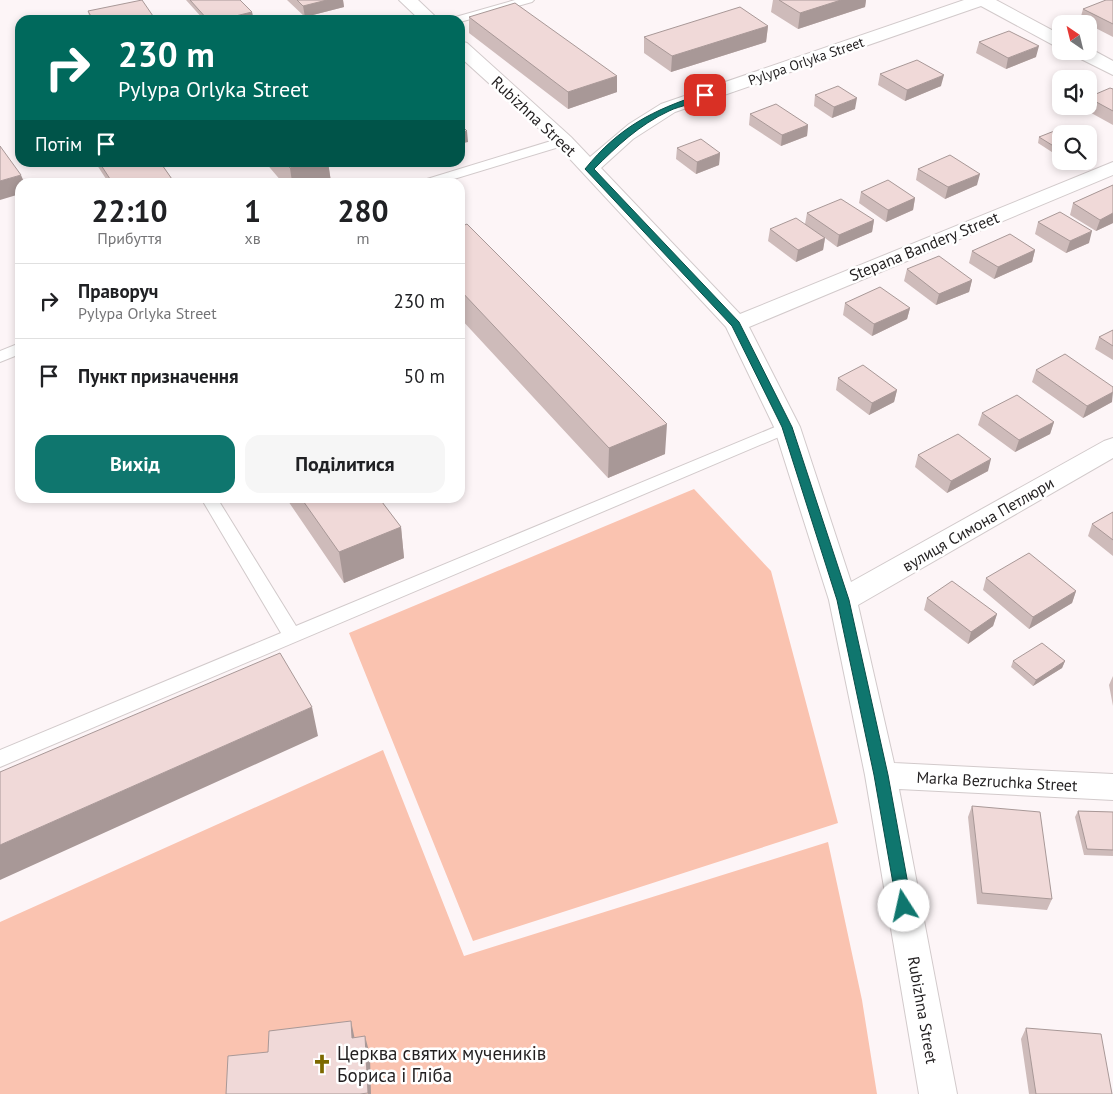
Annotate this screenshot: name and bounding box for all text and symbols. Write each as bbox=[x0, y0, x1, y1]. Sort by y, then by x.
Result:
north arrow bbox=[1052, 15, 1098, 60]
map controls bbox=[1052, 15, 1097, 170]
text: 230 m bbox=[118, 31, 215, 77]
street label: Pylypa Orlyka Street bbox=[746, 33, 867, 89]
icon: right bbox=[35, 35, 100, 100]
button: sound bbox=[1052, 70, 1097, 115]
street label: Rubizhna Street bbox=[487, 72, 581, 161]
pin bbox=[684, 74, 726, 116]
text: Pylypa Orlyka Street bbox=[118, 75, 309, 103]
icon: arrive bbox=[691, 81, 719, 109]
button: search bbox=[1052, 125, 1097, 170]
icon: arrive bbox=[92, 130, 120, 158]
text: Потім bbox=[35, 132, 82, 156]
text: 22:10 bbox=[91, 191, 168, 230]
text: 1 bbox=[244, 191, 261, 230]
text: 280 bbox=[338, 191, 389, 230]
street label: Stepana Bandery Street bbox=[846, 207, 1002, 285]
text: Прибуття bbox=[97, 228, 162, 248]
text: хв bbox=[244, 228, 261, 248]
text: m bbox=[357, 228, 370, 248]
text: Праворуч bbox=[78, 279, 158, 303]
icon: right bbox=[35, 287, 63, 315]
text: 230 m bbox=[393, 289, 445, 313]
text: Pylypa Orlyka Street bbox=[78, 303, 217, 323]
icon: arrive bbox=[35, 362, 63, 390]
text: Пункт призначення bbox=[78, 364, 239, 388]
text: 50 m bbox=[404, 364, 445, 388]
button: Вихід bbox=[35, 435, 235, 493]
button: Поділитися bbox=[245, 435, 445, 493]
street label: вулиця Симона Петлюри bbox=[899, 472, 1057, 576]
street label: Marka Bezruchka Street bbox=[916, 767, 1079, 795]
position arrow bbox=[877, 879, 929, 931]
street label: Rubizhna Street bbox=[904, 955, 942, 1066]
place label: Церква святих мучеників Бориса і Гліба bbox=[337, 1041, 546, 1087]
church icon: Церква святих мучеників Бориса і Гліба bbox=[311, 1053, 333, 1075]

